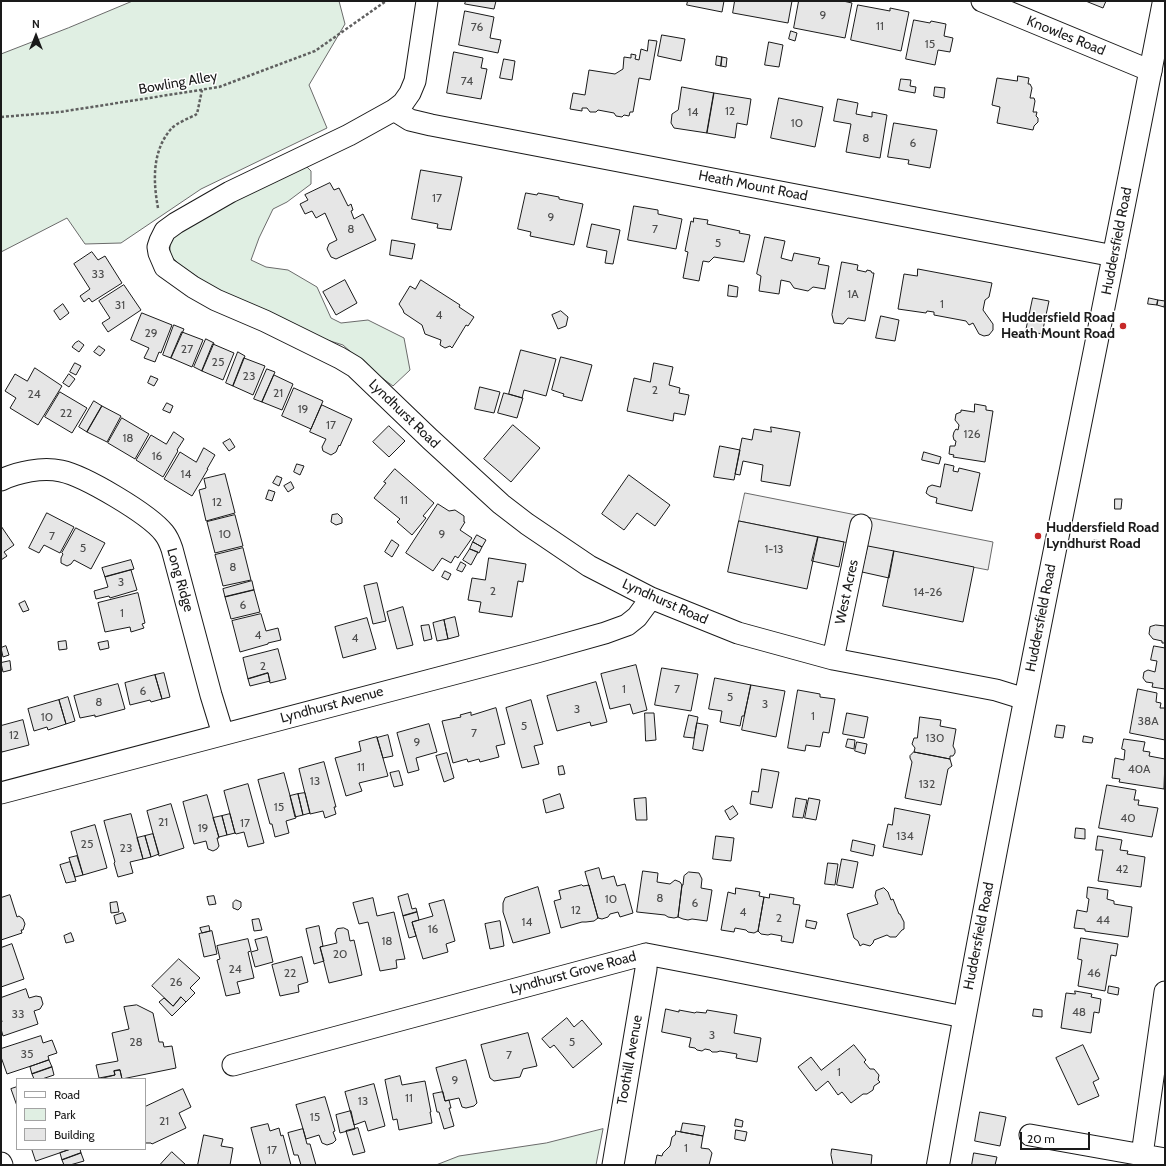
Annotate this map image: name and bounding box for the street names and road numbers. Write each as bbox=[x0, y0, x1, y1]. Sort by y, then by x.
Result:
street label: Knowles Road bbox=[1024, 13, 1108, 59]
street label: Bowling Alley bbox=[137, 68, 219, 98]
street label: Heath Mount Road bbox=[697, 167, 809, 205]
street label: Huddersfield Road bbox=[1098, 186, 1136, 296]
street label: Lyndhurst Road bbox=[365, 376, 443, 452]
street label: Long Ridge bbox=[163, 546, 197, 614]
street label: West Acres bbox=[832, 558, 862, 626]
street label: Huddersfield Road bbox=[1022, 563, 1060, 673]
street label: Lyndhurst Road bbox=[620, 576, 710, 628]
street label: Lyndhurst Avenue bbox=[279, 683, 385, 727]
street label: Huddersfield Road bbox=[960, 881, 998, 991]
street label: Lyndhurst Grove Road bbox=[508, 948, 638, 998]
street label: Toothill Avenue bbox=[614, 1014, 646, 1106]

